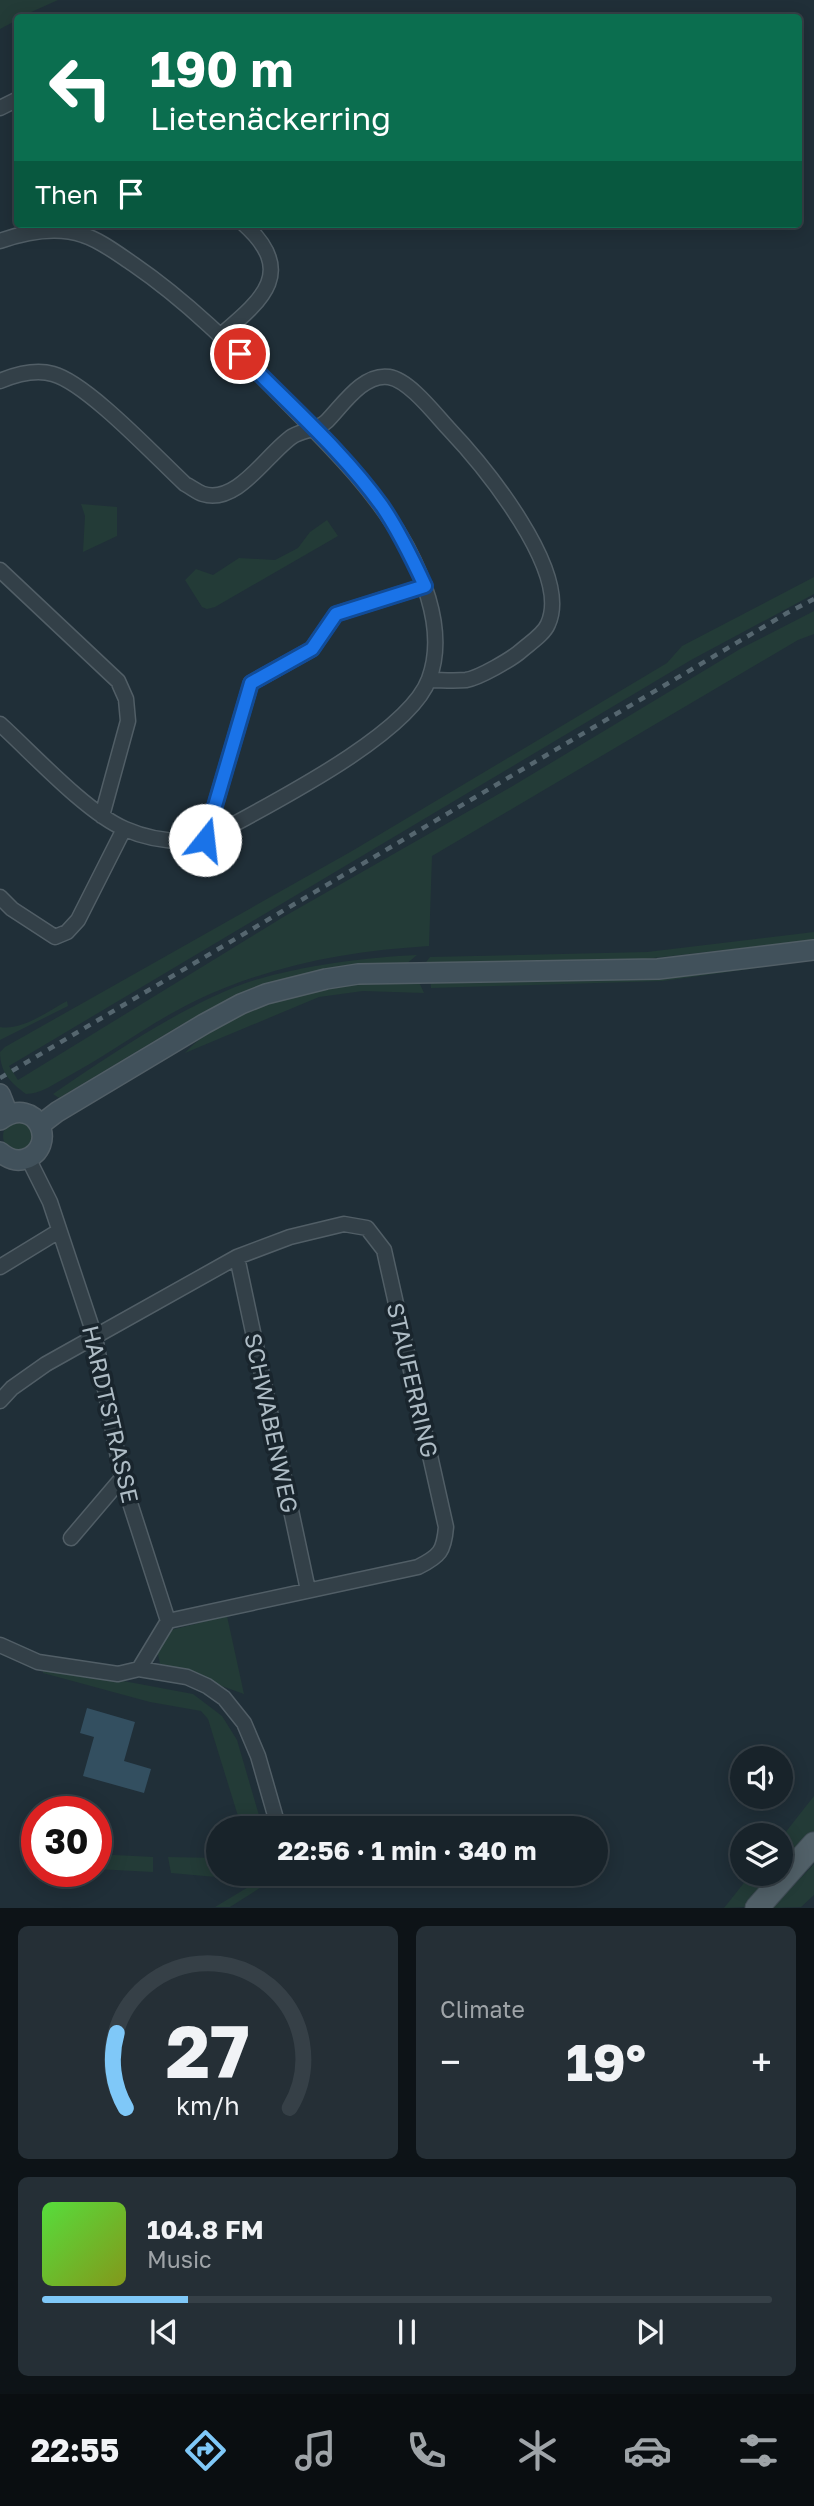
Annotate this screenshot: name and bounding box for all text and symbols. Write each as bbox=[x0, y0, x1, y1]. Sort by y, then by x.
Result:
text: 190 m bbox=[150, 39, 293, 98]
icon: left bbox=[35, 42, 126, 133]
text: Lietenäckerring bbox=[150, 99, 391, 137]
icon: arrive bbox=[112, 175, 150, 213]
text: Then bbox=[35, 179, 98, 210]
pin bbox=[210, 324, 270, 384]
icon: arrive bbox=[221, 335, 259, 373]
position arrow bbox=[168, 803, 242, 877]
street label: STAUFERRING bbox=[382, 1300, 444, 1460]
street label: HARDTSTRASSE bbox=[77, 1323, 145, 1505]
street label: SCHWABENWEG bbox=[239, 1331, 305, 1515]
map controls bbox=[730, 1746, 793, 1886]
button: sound bbox=[730, 1746, 793, 1809]
speed limit sign: 30 bbox=[21, 1796, 112, 1887]
button: layers bbox=[730, 1823, 793, 1886]
text: 22:56 · 1 min · 340 m bbox=[278, 1835, 536, 1866]
text: Climate bbox=[440, 1995, 525, 2023]
text: 27 bbox=[166, 2008, 250, 2095]
text: 19° bbox=[566, 2030, 646, 2092]
text: − bbox=[440, 2039, 461, 2084]
text: + bbox=[751, 2039, 772, 2084]
text: km/h bbox=[176, 2090, 240, 2121]
text: 104.8 FM bbox=[147, 2214, 264, 2245]
text: Music bbox=[147, 2245, 212, 2273]
icon: previous bbox=[145, 2313, 183, 2351]
icon: pause bbox=[388, 2313, 426, 2351]
icon: next bbox=[631, 2313, 669, 2351]
icon: directions bbox=[181, 2426, 230, 2475]
icon: music bbox=[291, 2426, 340, 2475]
icon: phone bbox=[402, 2426, 451, 2475]
icon: climate bbox=[513, 2426, 562, 2475]
icon: car bbox=[623, 2426, 672, 2475]
icon: filters bbox=[734, 2426, 783, 2475]
text: 22:55 bbox=[31, 2431, 119, 2469]

